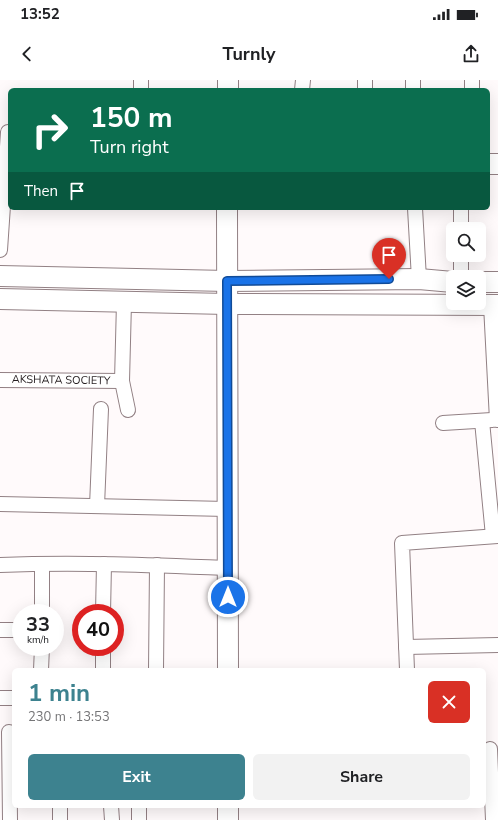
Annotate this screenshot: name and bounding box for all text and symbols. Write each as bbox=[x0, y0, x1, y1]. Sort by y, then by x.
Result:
text: 13:52 bbox=[20, 4, 60, 24]
text: Turnly bbox=[223, 42, 275, 66]
icon: back bbox=[16, 43, 38, 65]
icon: share bbox=[460, 43, 482, 65]
text: 150 m bbox=[90, 99, 173, 137]
icon: right bbox=[24, 104, 76, 156]
text: Turn right bbox=[90, 135, 169, 159]
icon: arrive bbox=[66, 180, 88, 202]
text: Then bbox=[24, 181, 58, 201]
map controls bbox=[446, 222, 486, 310]
button: search bbox=[446, 222, 486, 262]
pin bbox=[372, 238, 406, 279]
icon: arrive bbox=[378, 244, 400, 266]
button: layers bbox=[446, 270, 486, 310]
street label: AKSHATA SOCIETY bbox=[12, 372, 111, 388]
position arrow bbox=[207, 576, 249, 618]
speed limit sign: 40 bbox=[72, 604, 124, 656]
text: 33 bbox=[26, 611, 50, 638]
text: km/h bbox=[27, 633, 49, 647]
text: 1 min bbox=[28, 677, 90, 709]
button: close bbox=[428, 681, 470, 723]
text: 230 m · 13:53 bbox=[28, 708, 110, 726]
button: Exit bbox=[28, 754, 245, 800]
button: Share bbox=[253, 754, 470, 800]

